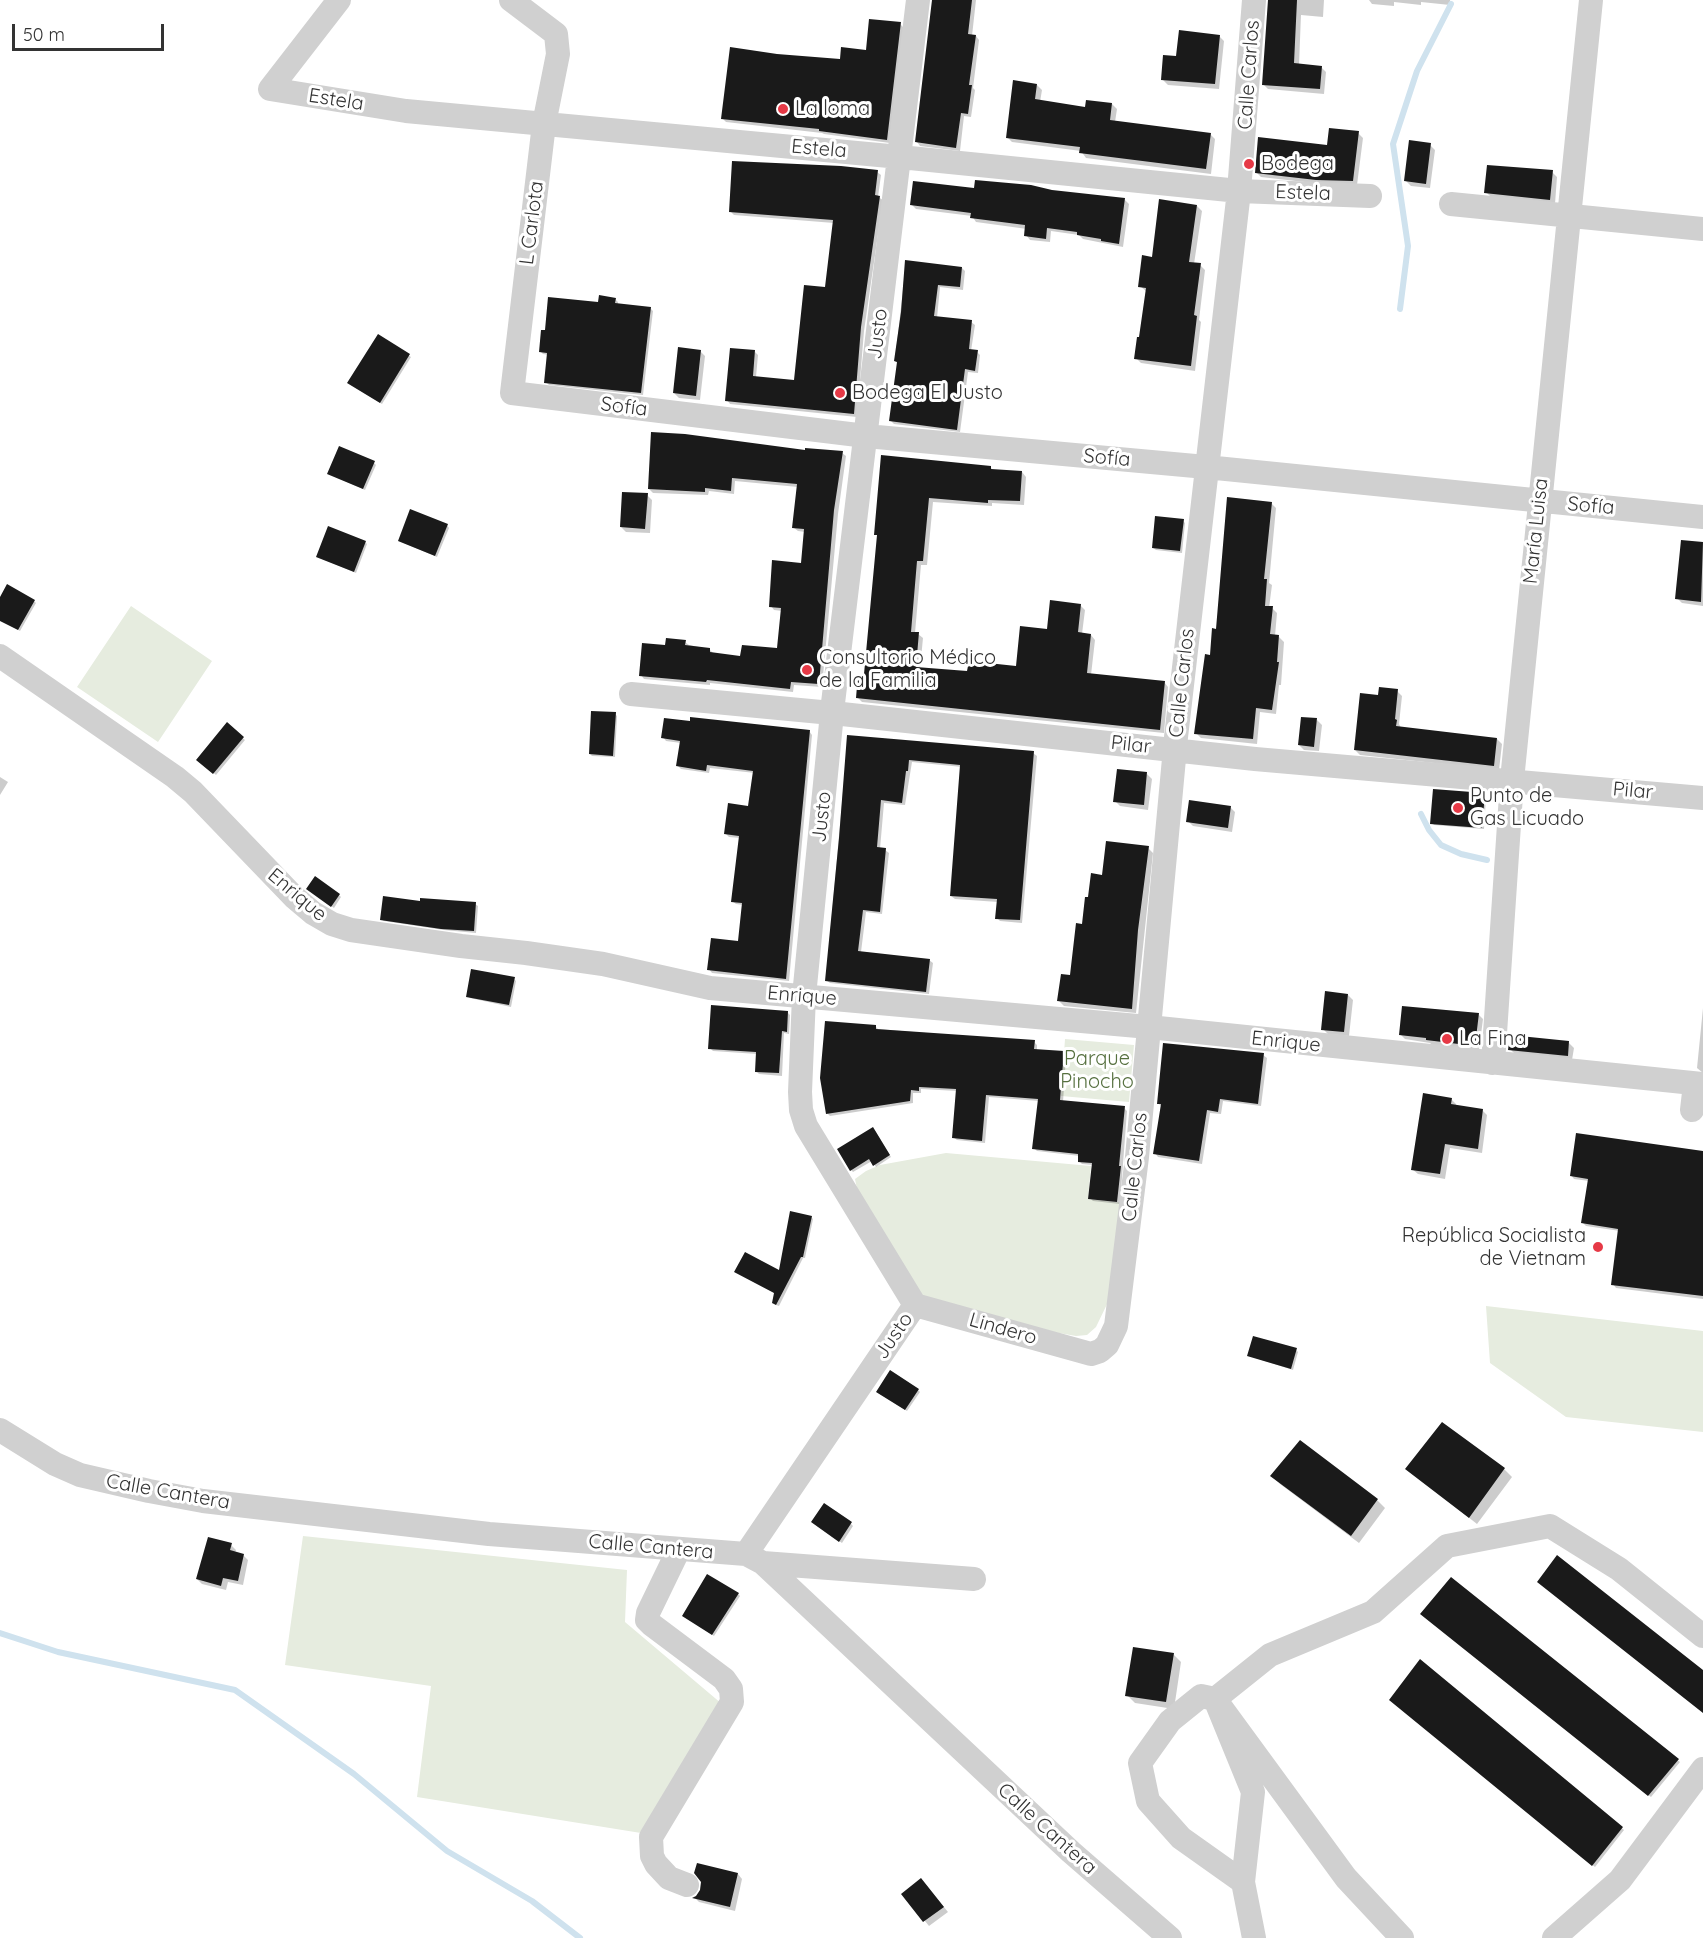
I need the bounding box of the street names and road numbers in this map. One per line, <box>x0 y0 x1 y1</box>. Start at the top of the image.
street label: Calle Carlos <box>1233 19 1265 131</box>
street label: Estela <box>307 84 365 116</box>
street label: Estela <box>790 135 848 163</box>
street label: L Carlota <box>515 180 549 266</box>
street label: Estela <box>1275 180 1331 206</box>
street label: Justo <box>863 307 893 361</box>
street label: Sofía <box>599 392 649 422</box>
street label: Sofía <box>1083 444 1131 472</box>
street label: María Luisa <box>1519 477 1553 585</box>
street label: Sofía <box>1567 492 1615 520</box>
street label: Calle Carlos <box>1164 627 1200 739</box>
street label: Pilar <box>1110 731 1152 759</box>
street label: Pilar <box>1612 777 1654 805</box>
street label: Justo <box>807 790 837 844</box>
street label: Enrique <box>263 863 331 927</box>
street label: Enrique <box>766 981 838 1011</box>
street label: Enrique <box>1250 1026 1322 1058</box>
street label: Calle Carlos <box>1117 1111 1153 1223</box>
street label: Justo <box>870 1308 918 1364</box>
street label: Lindero <box>966 1308 1040 1350</box>
street label: Calle Cantera <box>104 1469 232 1515</box>
street label: Calle Cantera <box>588 1530 714 1564</box>
street label: Calle Cantera <box>992 1778 1102 1880</box>

